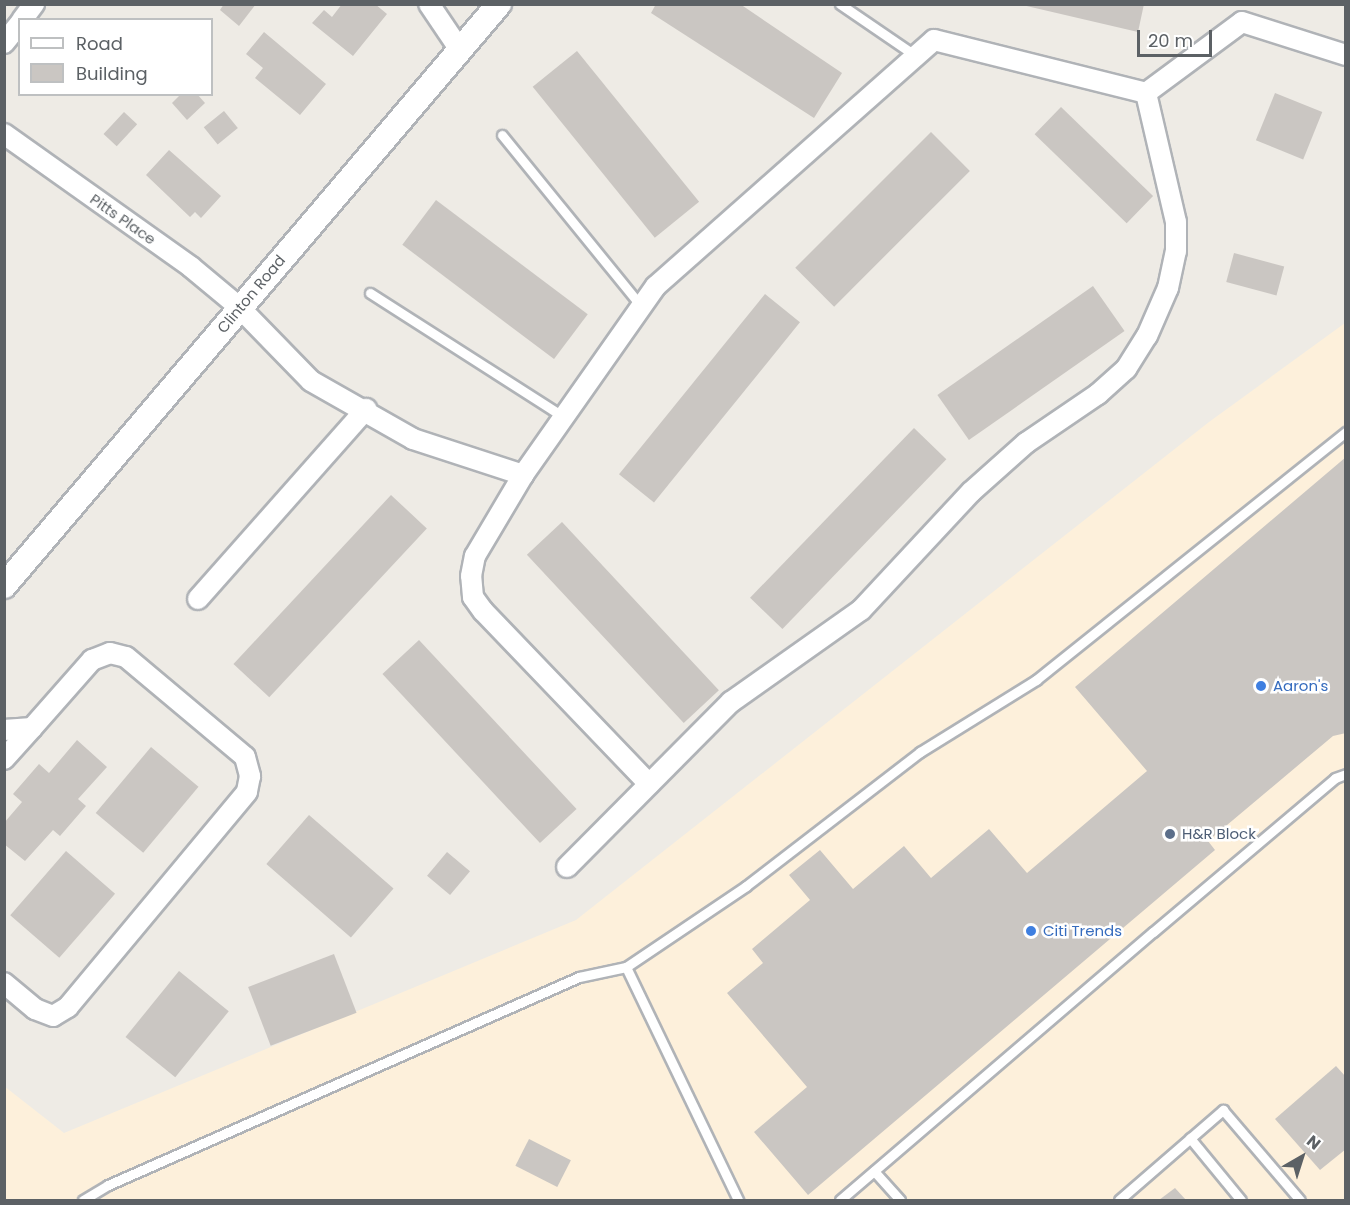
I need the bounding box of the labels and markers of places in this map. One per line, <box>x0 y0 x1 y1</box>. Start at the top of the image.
place label: Aaron's <box>1273 677 1328 695</box>
marker: Aaron's <box>1254 679 1268 693</box>
place label: H&R Block <box>1182 825 1256 843</box>
marker: H&R Block <box>1163 827 1177 841</box>
place label: Citi Trends <box>1043 922 1122 940</box>
marker: Citi Trends <box>1024 924 1038 938</box>

